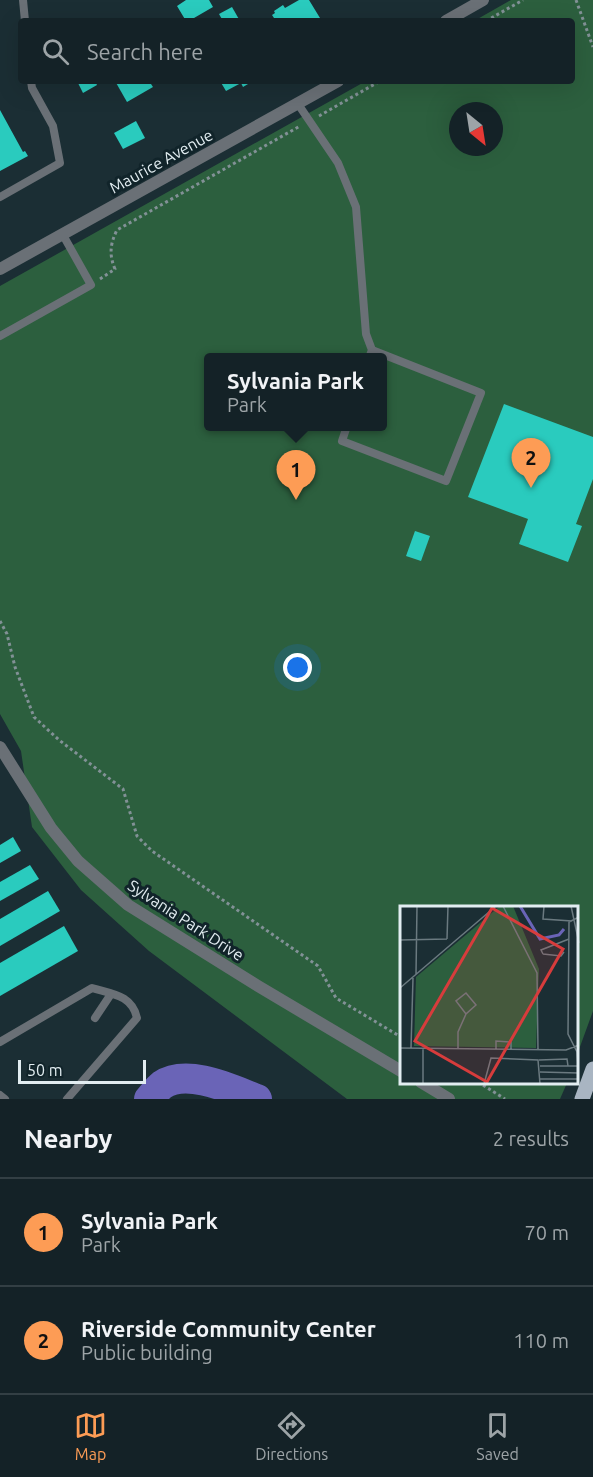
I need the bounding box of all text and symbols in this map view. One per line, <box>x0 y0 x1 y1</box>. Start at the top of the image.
search box <box>18 18 575 84</box>
icon: search <box>39 35 72 68</box>
text: Search here <box>87 39 203 64</box>
north arrow <box>449 102 503 156</box>
street label: Maurice Avenue <box>106 125 216 197</box>
popup <box>204 353 387 431</box>
text: Sylvania Park <box>227 368 364 393</box>
text: Park <box>227 393 267 416</box>
pin: 2 <box>512 438 550 488</box>
pin: 1 <box>276 450 316 500</box>
your location <box>283 653 312 682</box>
street label: Sylvania Park Drive <box>125 876 247 964</box>
inset map <box>400 906 578 1084</box>
scale bar <box>18 1057 146 1084</box>
text: 50 m <box>27 1061 63 1079</box>
text: Nearby <box>24 1124 112 1153</box>
text: 2 results <box>493 1127 569 1150</box>
text: Sylvania Park <box>81 1208 218 1233</box>
text: 1 <box>38 1221 49 1244</box>
text: 70 m <box>525 1221 569 1244</box>
text: Park <box>81 1233 121 1256</box>
text: Riverside Community Center <box>81 1316 376 1341</box>
text: 2 <box>38 1329 49 1352</box>
text: 110 m <box>513 1329 569 1352</box>
text: Public building <box>81 1341 213 1364</box>
tab: Map <box>74 1409 107 1463</box>
tab: Directions <box>255 1409 328 1463</box>
tab: Saved <box>476 1409 519 1463</box>

